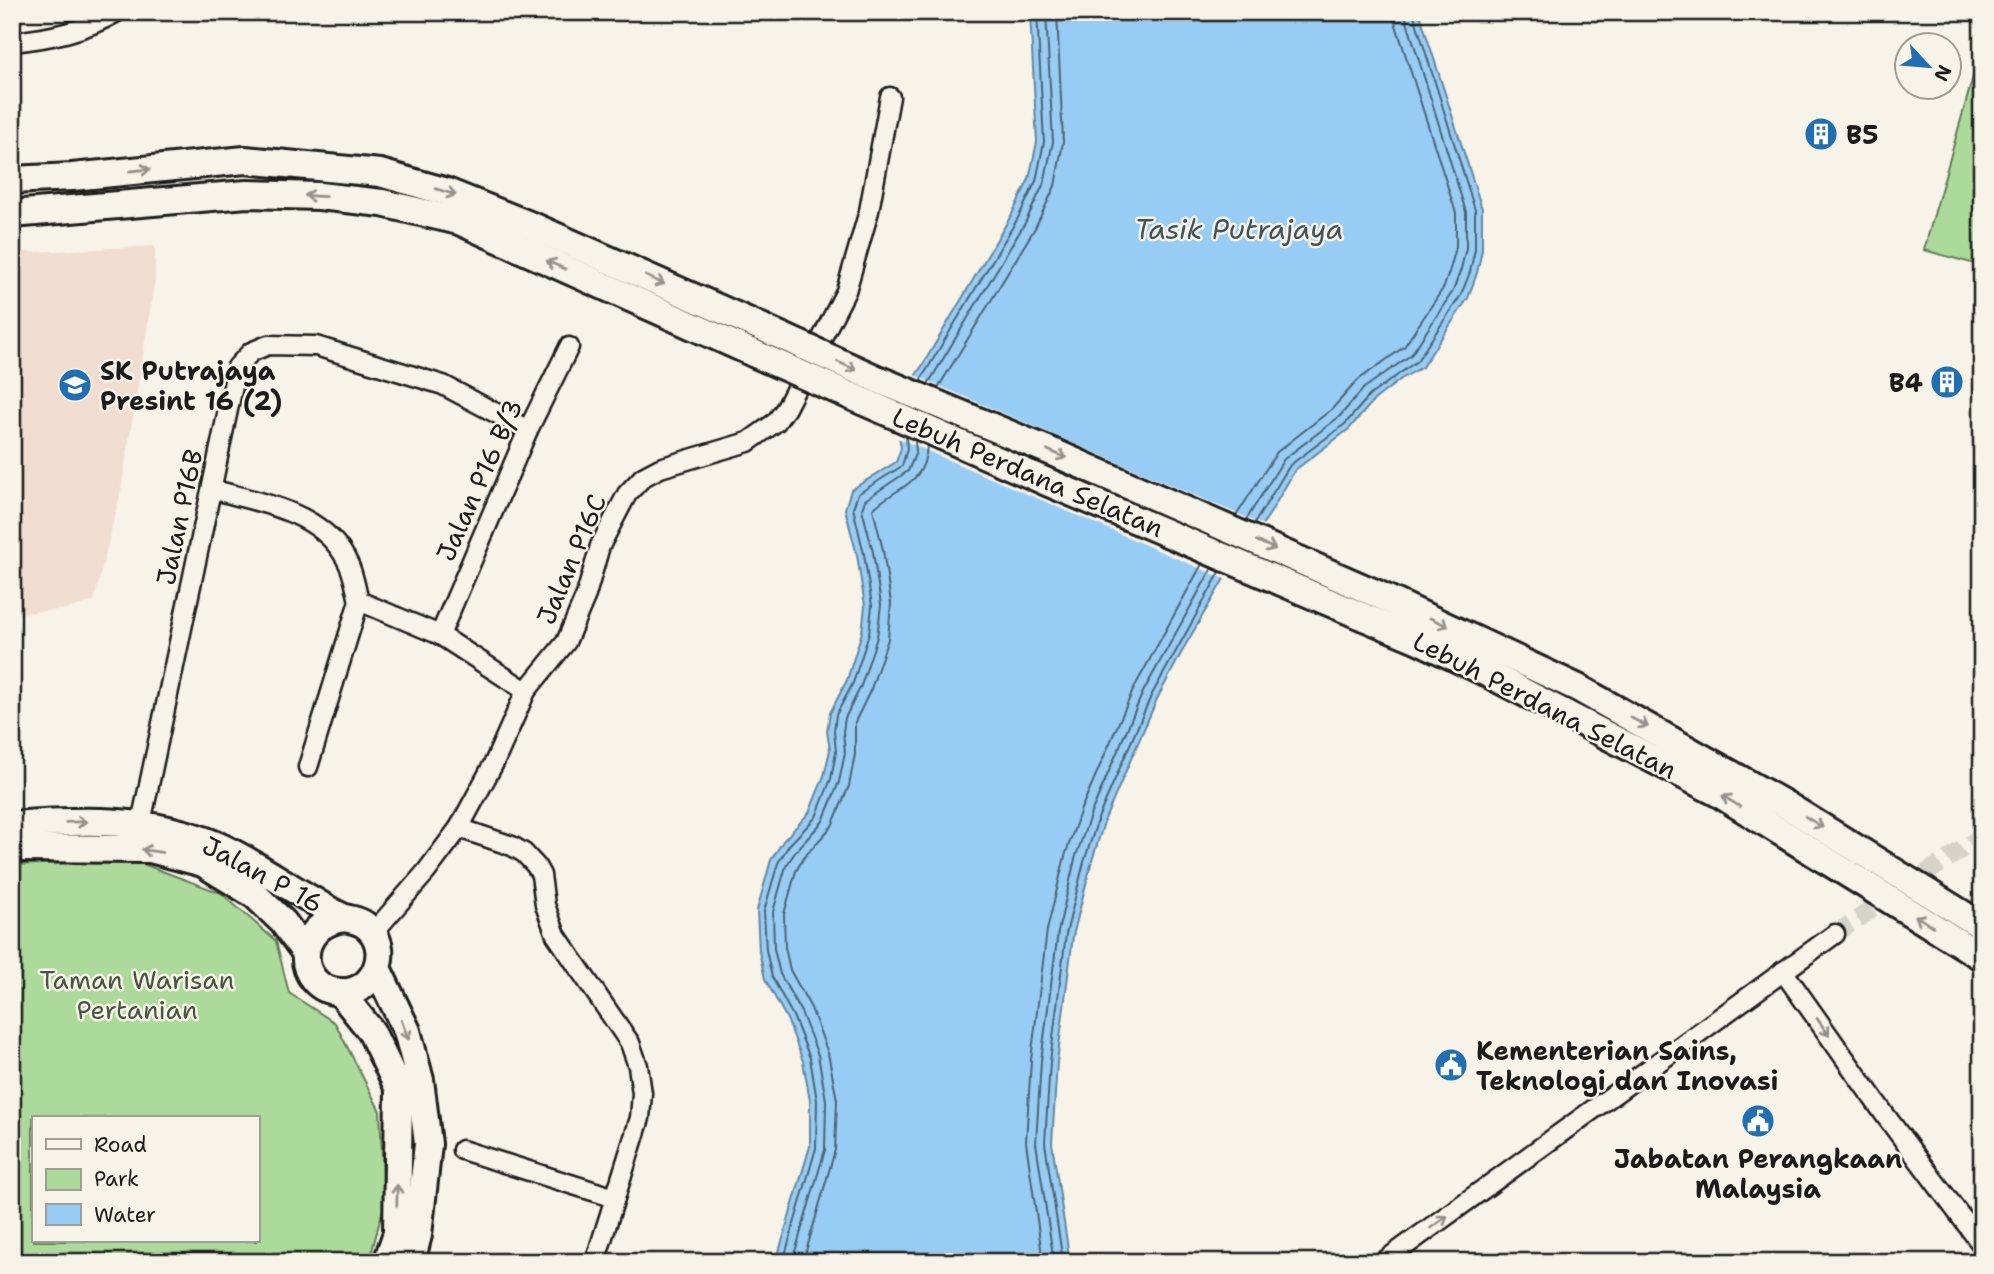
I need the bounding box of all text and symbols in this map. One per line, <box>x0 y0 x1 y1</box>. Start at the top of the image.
north arrow <box>1892 32 1962 102</box>
text: N <box>1928 61 1957 85</box>
building icon: B5 <box>1802 115 1840 153</box>
place label: B5 <box>1846 117 1878 152</box>
one-way arrow <box>128 163 151 176</box>
one-way arrow <box>434 187 456 199</box>
one-way arrow <box>304 189 326 202</box>
water label: Tasik Putrajaya <box>1135 210 1343 248</box>
one-way arrow <box>546 258 568 271</box>
one-way arrow <box>644 274 666 287</box>
place label: SK Putrajaya Presint 16 (2) <box>100 353 282 418</box>
one-way arrow <box>836 360 858 373</box>
building icon: B4 <box>1928 363 1966 401</box>
place label: B4 <box>1889 365 1923 400</box>
school or university icon: SK Putrajaya Presint 16 (2) <box>56 366 94 404</box>
street label: Jalan P16 B/3 <box>428 393 530 567</box>
street label: Lebuh Perdana Selatan <box>887 399 1169 545</box>
street label: Jalan P16B <box>148 446 210 588</box>
one-way arrow <box>1046 448 1067 461</box>
street label: Jalan P16C <box>528 488 614 630</box>
one-way arrow <box>1254 539 1276 552</box>
one-way arrow <box>1428 616 1450 629</box>
street label: Lebuh Perdana Selatan <box>1407 623 1683 787</box>
one-way arrow <box>1628 715 1648 729</box>
one-way arrow <box>1721 793 1741 807</box>
one-way arrow <box>65 815 88 828</box>
one-way arrow <box>1804 816 1824 830</box>
street label: Jalan P 16 <box>196 827 330 921</box>
one-way arrow <box>141 844 164 857</box>
one-way arrow <box>1914 914 1934 928</box>
park label: Taman Warisan Pertanian <box>40 962 234 1027</box>
one-way arrow <box>1815 1017 1830 1036</box>
one-way arrow <box>400 1019 413 1041</box>
place label: Kementerian Sains, Teknologi dan Inovasi <box>1476 1033 1779 1098</box>
public building icon: Kementerian Sains, Teknologi dan Inovasi <box>1432 1046 1470 1084</box>
public building icon: Jabatan Perangkaan Malaysia <box>1739 1102 1777 1140</box>
legend <box>32 1116 259 1242</box>
text: Road <box>94 1131 147 1159</box>
place label: Jabatan Perangkaan Malaysia <box>1614 1141 1902 1206</box>
text: Park <box>94 1165 139 1193</box>
one-way arrow <box>390 1184 404 1207</box>
text: Water <box>94 1201 156 1229</box>
one-way arrow <box>1429 1214 1448 1229</box>

